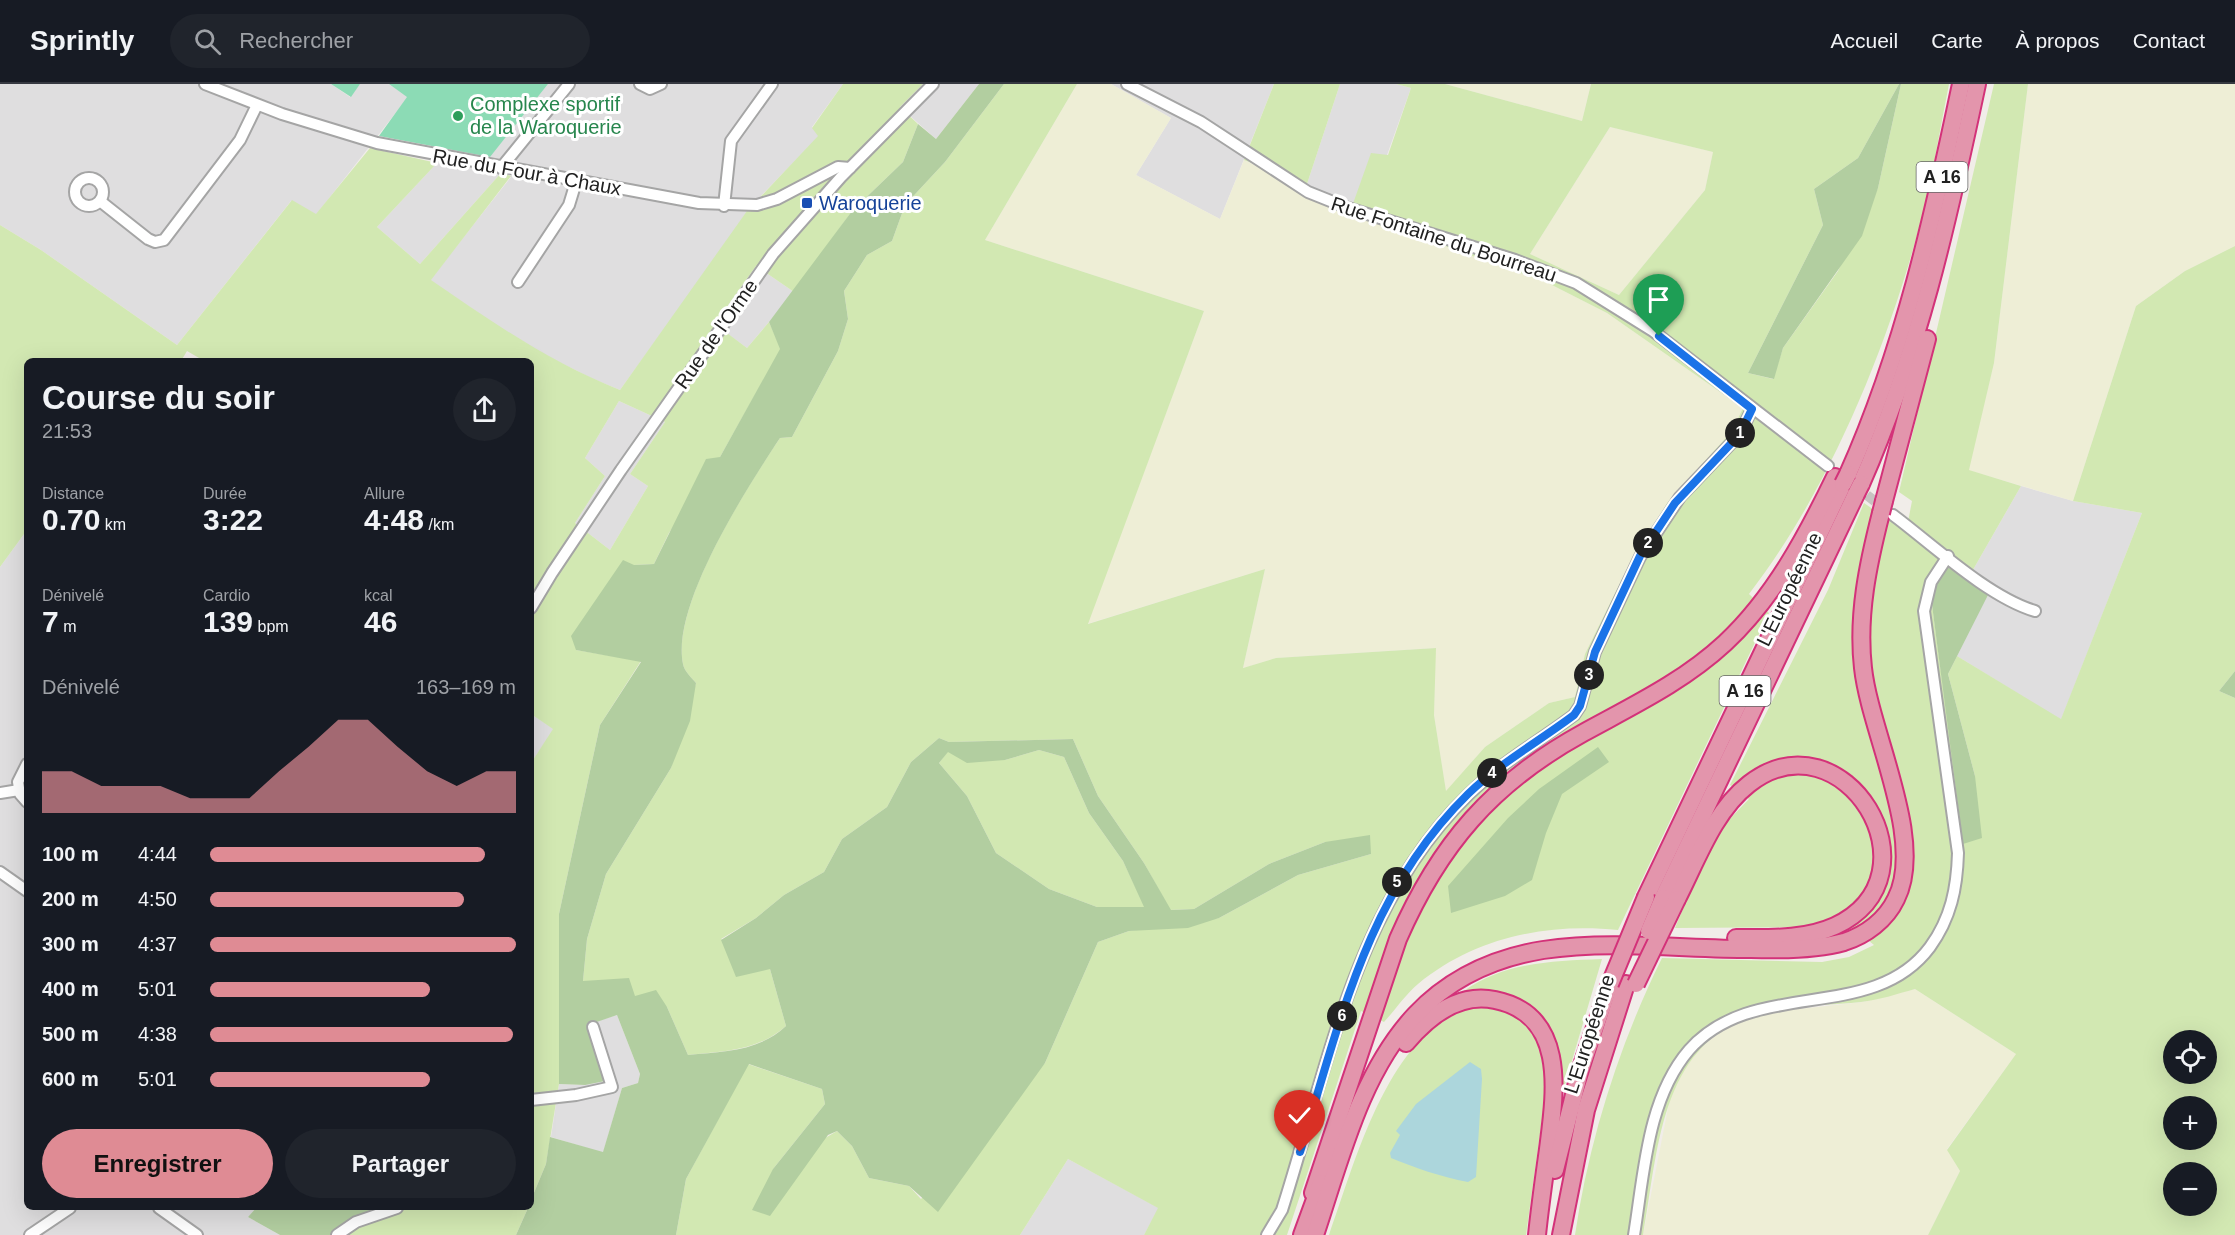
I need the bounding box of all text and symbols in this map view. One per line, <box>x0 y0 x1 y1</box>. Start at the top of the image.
search box <box>170 14 590 68</box>
text: Sprintly <box>30 25 134 56</box>
icon: search <box>191 25 224 58</box>
text: Rechercher <box>239 28 353 53</box>
text: Accueil <box>1831 29 1898 52</box>
text: Carte <box>1931 29 1983 52</box>
text: À propos <box>2016 29 2100 52</box>
text: Contact <box>2133 29 2205 52</box>
place label: Complexe sportif de la Waroquerie <box>470 93 622 138</box>
marker: Complexe sportif de la Waroquerie <box>451 109 465 123</box>
street label: Rue du Four à Chaux <box>431 145 623 199</box>
road number: A 16 <box>1916 162 1968 192</box>
place label: Waroquerie <box>819 192 922 214</box>
street label: Rue Fontaine du Bourreau <box>1329 192 1559 286</box>
marker: Waroquerie <box>800 196 814 210</box>
pin <box>1633 274 1684 336</box>
street label: Rue de l'Orme <box>670 275 762 393</box>
icon: arrive <box>1642 283 1675 316</box>
button: share <box>453 378 516 441</box>
text: Course du soir <box>42 379 275 416</box>
pin: 1 <box>1725 418 1755 448</box>
text: 21:53 <box>42 420 92 442</box>
text: 1 <box>1736 424 1744 441</box>
text: Distance <box>42 485 104 502</box>
text: Durée <box>203 485 247 502</box>
text: Allure <box>364 485 405 502</box>
text: 0.70 <box>42 503 100 536</box>
text: 3:22 <box>203 503 263 536</box>
text: 4:48 <box>364 503 424 536</box>
text: km <box>100 516 126 533</box>
text: /km <box>424 516 454 533</box>
pin: 2 <box>1633 528 1663 558</box>
street label: L'Européenne <box>1752 528 1826 650</box>
text: 2 <box>1644 534 1652 551</box>
text: Dénivelé <box>42 587 104 604</box>
text: Cardio <box>203 587 250 604</box>
text: kcal <box>364 587 392 604</box>
text: 7 <box>42 605 59 638</box>
text: 139 <box>203 605 253 638</box>
text: 46 <box>364 605 397 638</box>
text: m <box>59 618 76 635</box>
text: bpm <box>253 618 289 635</box>
pin: 3 <box>1574 660 1604 690</box>
text: 3 <box>1585 666 1593 683</box>
text: Dénivelé <box>42 676 120 698</box>
text: 163–169 m <box>416 676 516 698</box>
road number: A 16 <box>1720 676 1770 706</box>
pin: 4 <box>1477 758 1507 788</box>
text: 4 <box>1488 764 1496 781</box>
text: 100 m <box>42 843 99 865</box>
text: 4:44 <box>138 843 177 865</box>
pin: 5 <box>1382 867 1412 897</box>
text: 5 <box>1393 873 1401 890</box>
text: 200 m <box>42 888 99 910</box>
text: 4:50 <box>138 888 177 910</box>
text: 300 m <box>42 933 99 955</box>
text: 4:37 <box>138 933 177 955</box>
street label: L'Européenne <box>1559 972 1619 1096</box>
text: 400 m <box>42 978 99 1000</box>
text: 5:01 <box>138 978 177 1000</box>
pin: 6 <box>1327 1001 1357 1031</box>
text: 6 <box>1338 1007 1346 1024</box>
text: 500 m <box>42 1023 99 1045</box>
text: 4:38 <box>138 1023 177 1045</box>
map controls <box>2163 1030 2217 1216</box>
button: locate <box>2163 1030 2217 1084</box>
text: 600 m <box>42 1068 99 1090</box>
text: 5:01 <box>138 1068 177 1090</box>
pin <box>1274 1090 1325 1152</box>
button: + <box>2163 1096 2217 1150</box>
icon: check <box>1283 1099 1316 1132</box>
button: Enregistrer <box>42 1129 273 1198</box>
button: Partager <box>285 1129 516 1198</box>
button: − <box>2163 1162 2217 1216</box>

